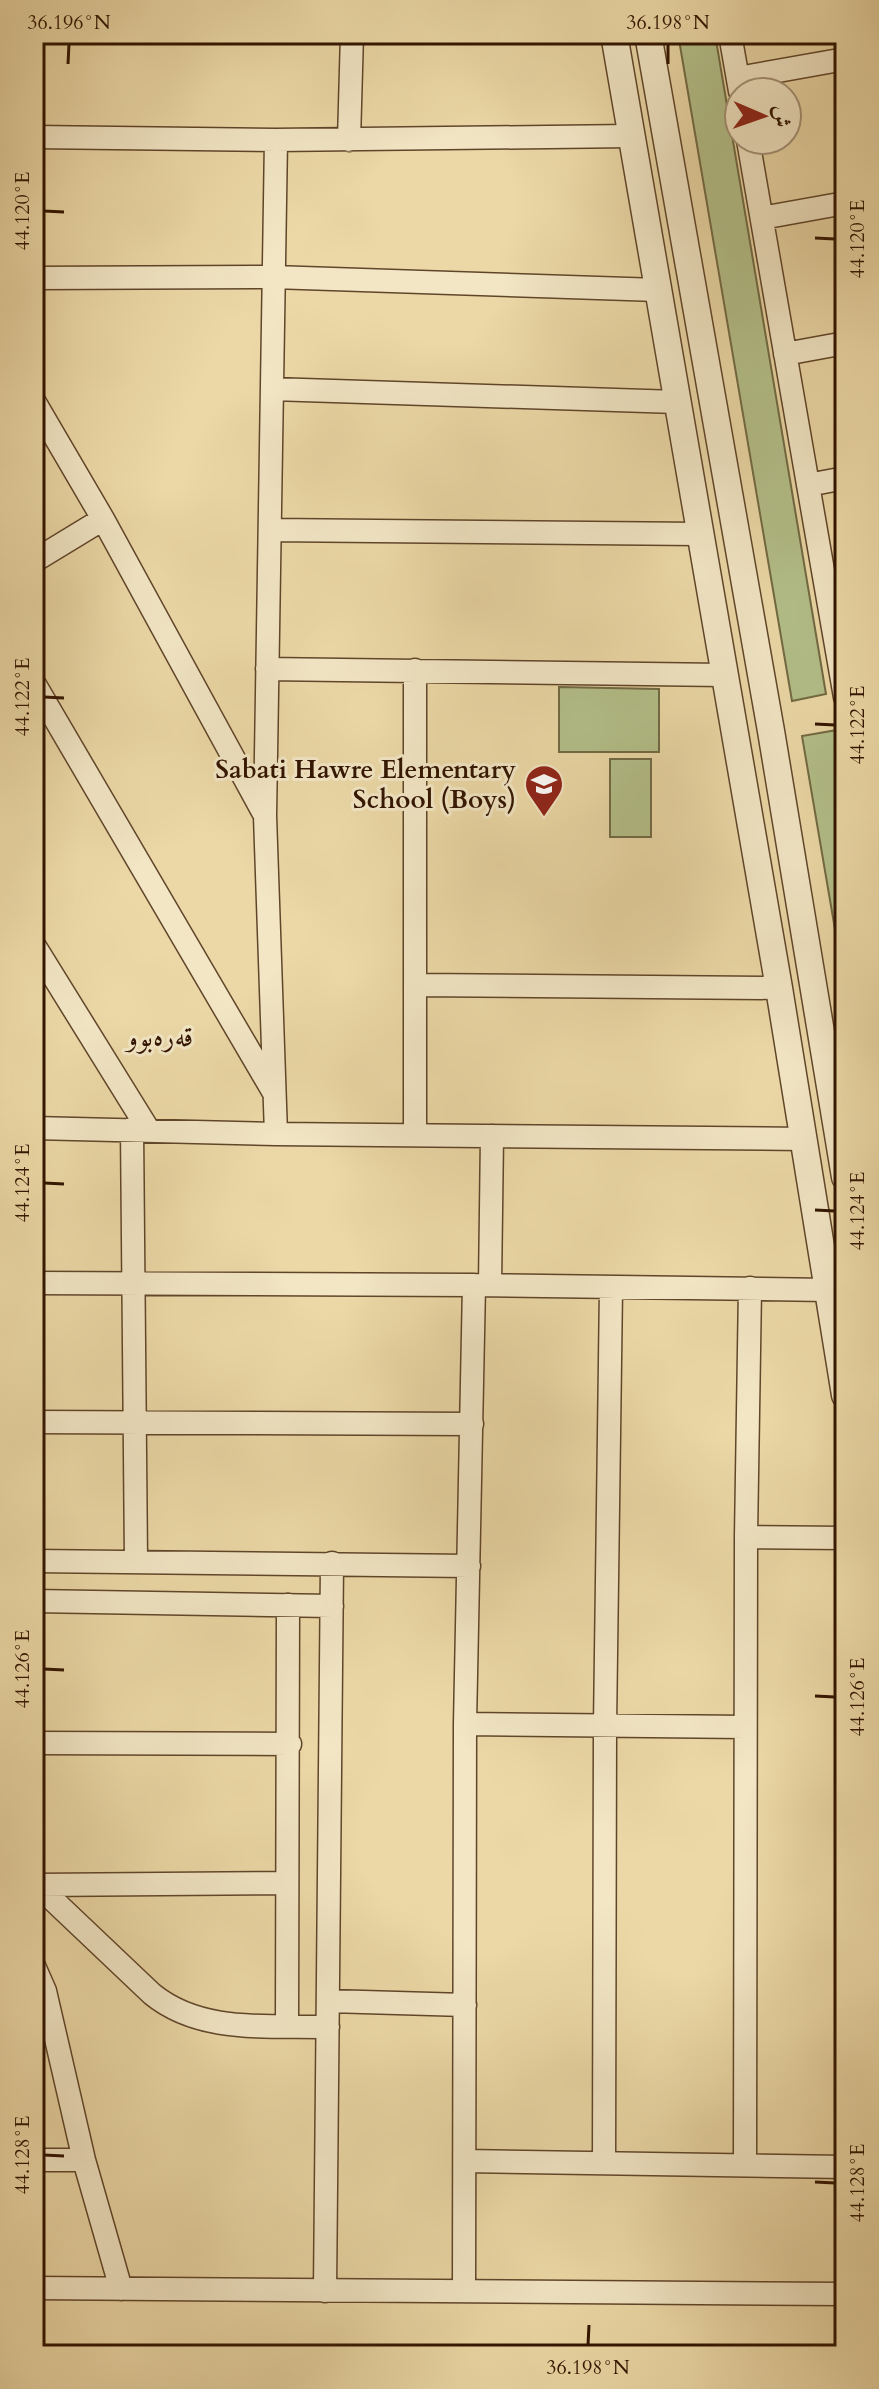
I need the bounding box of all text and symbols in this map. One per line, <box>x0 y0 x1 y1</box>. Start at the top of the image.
text: 36.196°N <box>27 9 111 36</box>
text: 36.198°N <box>626 9 710 36</box>
north arrow <box>723 76 803 156</box>
text: ش <box>767 105 797 128</box>
text: 44.120°E <box>9 172 36 250</box>
text: 44.120°E <box>844 200 871 278</box>
text: 44.122°E <box>9 658 36 736</box>
text: 44.122°E <box>844 686 871 764</box>
place label: Sabati Hawre Elementary School (Boys) <box>215 752 516 817</box>
school or university icon: Sabati Hawre Elementary School (Boys) <box>523 763 565 818</box>
district label: قەرەبوو <box>124 1018 193 1056</box>
text: 44.124°E <box>9 1144 36 1222</box>
text: 44.124°E <box>844 1172 871 1250</box>
text: 44.126°E <box>9 1630 36 1708</box>
text: 44.126°E <box>844 1658 871 1736</box>
text: 44.128°E <box>9 2116 36 2194</box>
text: 44.128°E <box>844 2144 871 2222</box>
text: 36.198°N <box>546 2354 630 2381</box>

